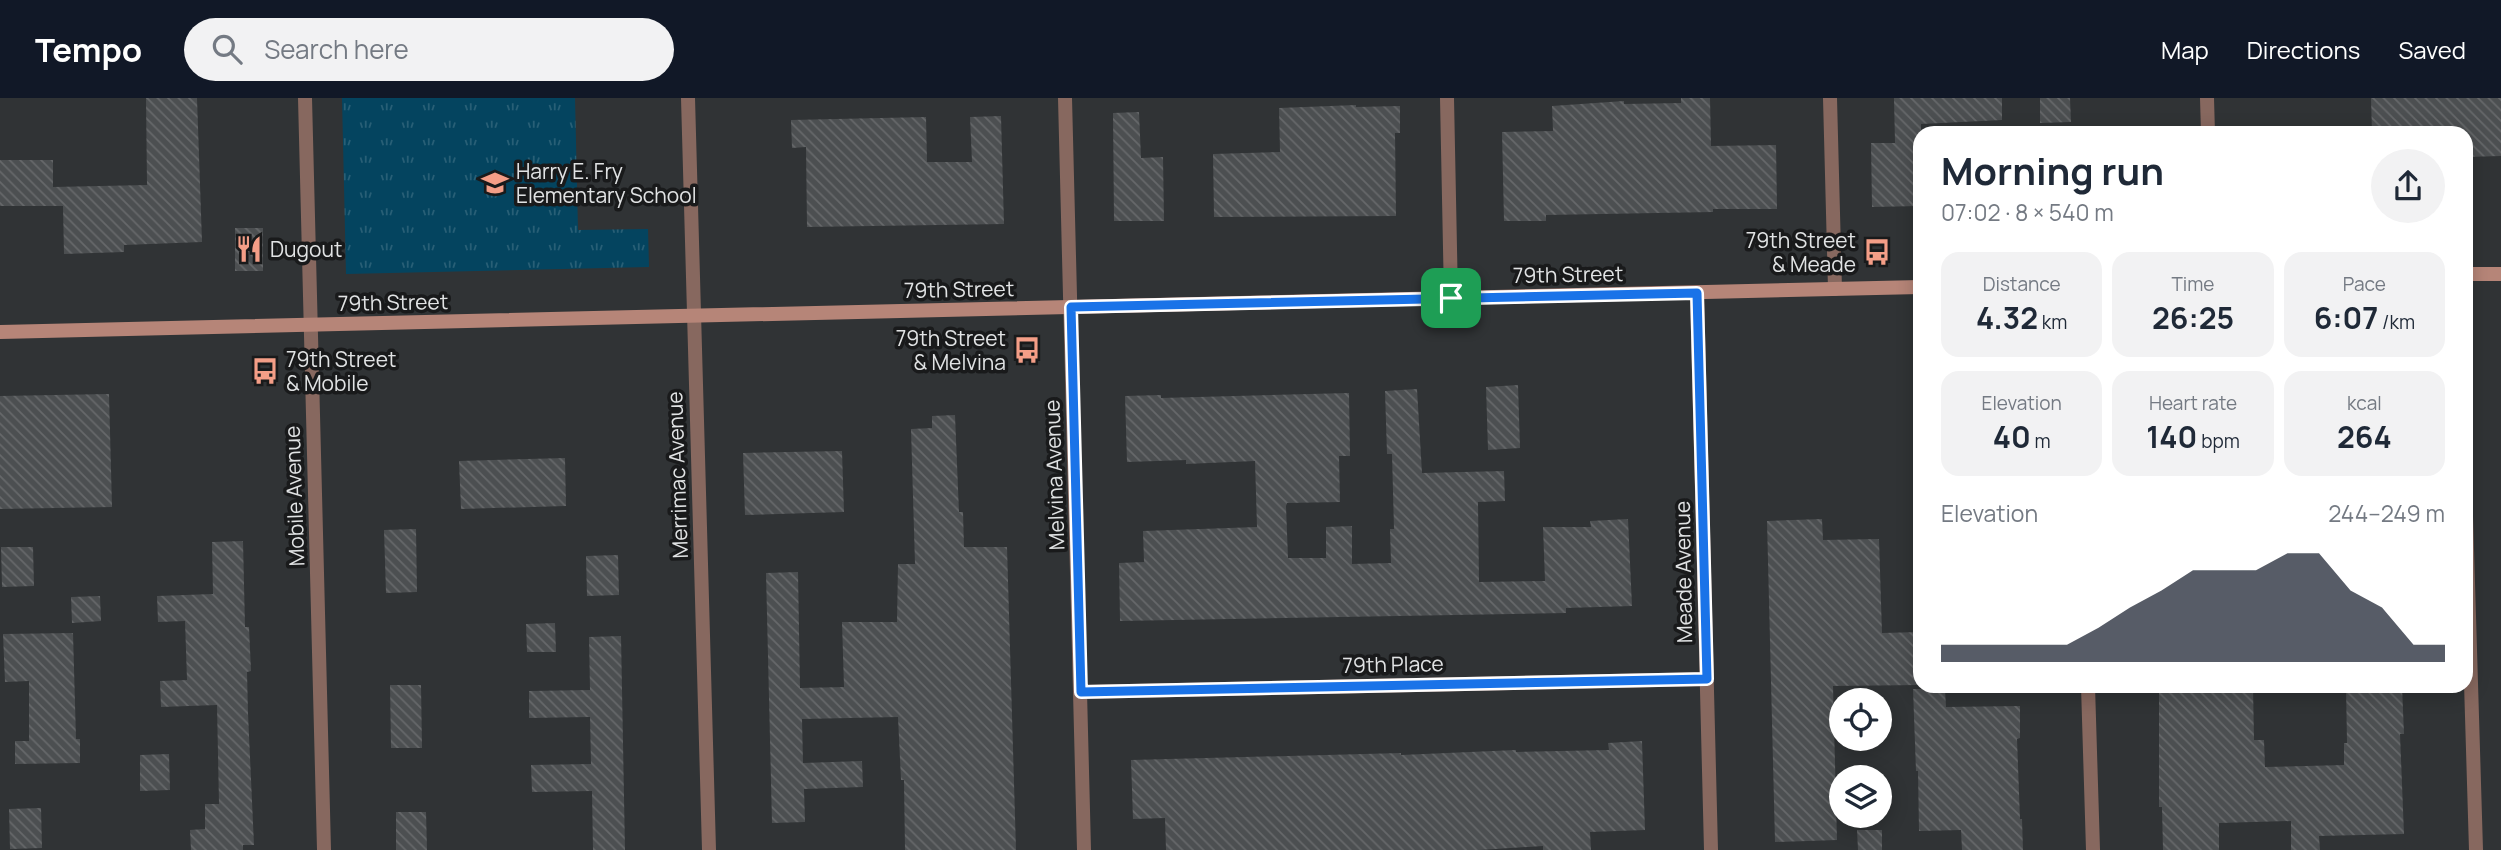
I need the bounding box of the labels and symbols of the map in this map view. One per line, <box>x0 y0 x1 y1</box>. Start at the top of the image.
place label: Harry E. Fry Elementary School <box>516 157 697 209</box>
school or university icon: Harry E. Fry Elementary School <box>480 168 510 198</box>
place label: 79th Street & Meade <box>1746 226 1856 278</box>
restaurant icon: Dugout <box>234 234 264 264</box>
place label: Dugout <box>270 235 342 263</box>
bus stop icon: 79th Street & Meade <box>1862 237 1892 267</box>
street label: 79th Street <box>1513 259 1623 289</box>
pin <box>1421 268 1481 328</box>
street label: 79th Street <box>904 274 1014 304</box>
street label: 79th Street <box>338 287 448 317</box>
place label: 79th Street & Melvina <box>896 324 1006 376</box>
bus stop icon: 79th Street & Melvina <box>1012 335 1042 365</box>
place label: 79th Street & Mobile <box>286 345 396 397</box>
bus stop icon: 79th Street & Mobile <box>250 356 280 386</box>
street label: Merrimac Avenue <box>660 391 694 559</box>
street label: Melvina Avenue <box>1037 399 1071 551</box>
street label: Mobile Avenue <box>278 425 310 567</box>
street label: Meade Avenue <box>1668 501 1698 643</box>
street label: 79th Place <box>1342 649 1444 679</box>

